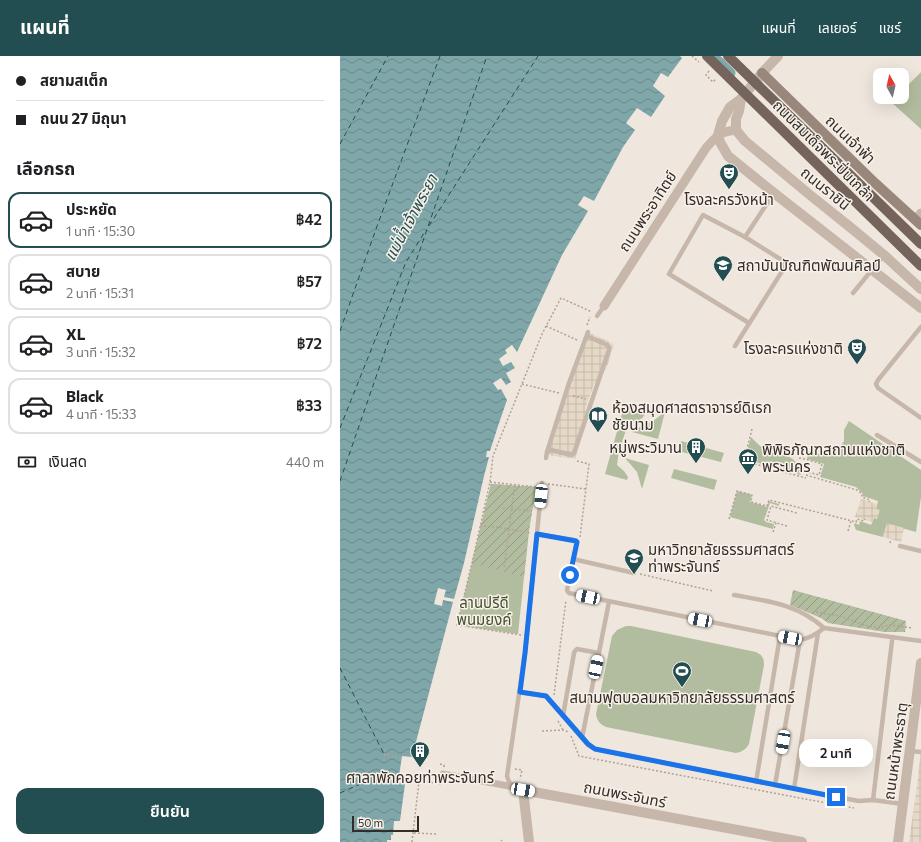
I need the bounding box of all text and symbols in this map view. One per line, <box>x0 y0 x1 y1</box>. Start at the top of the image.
text: แผนที่ <box>20 15 70 38</box>
text: แผนที่ <box>762 19 796 36</box>
text: เลเยอร์ <box>818 19 857 36</box>
text: แชร์ <box>879 19 901 36</box>
north arrow <box>873 68 909 104</box>
map controls <box>873 68 909 104</box>
text: สยามสเต็ก <box>40 71 108 89</box>
street label: ถนนสมเด็จพระปิ่นเกล้า <box>770 96 878 204</box>
text: ถนน 27 มิถุนา <box>40 109 126 127</box>
street label: ถนนเจ้าฟ้า <box>823 111 879 167</box>
text: เลือกรถ <box>16 157 75 179</box>
theatre icon: โรงละครวังหน้า <box>718 162 740 190</box>
street label: ถนนราชินี <box>798 163 854 213</box>
street label: ถนนพระอาทิตย์ <box>614 167 680 255</box>
water label: แม่น้ำเจ้าพระยา <box>378 169 441 263</box>
place label: โรงละครวังหน้า <box>684 190 774 208</box>
text: ประหยัด <box>66 200 117 218</box>
icon: car <box>18 202 54 238</box>
text: ฿42 <box>296 210 322 228</box>
text: 1 นาที · 15:30 <box>66 223 135 239</box>
school or university icon: สถาบันบัณฑิตพัฒนศิลป์ <box>712 254 734 282</box>
place label: สถาบันบัณฑิตพัฒนศิลป์ <box>737 256 881 274</box>
text: สบาย <box>66 262 100 280</box>
icon: car <box>18 264 54 300</box>
text: ฿57 <box>296 272 322 290</box>
text: 2 นาที · 15:31 <box>66 285 134 301</box>
text: XL <box>66 325 85 343</box>
icon: car <box>18 326 54 362</box>
text: ฿72 <box>297 334 322 352</box>
theatre icon: โรงละครแห่งชาติ <box>846 337 868 365</box>
place label: โรงละครแห่งชาติ <box>744 339 843 357</box>
text: 3 นาที · 15:32 <box>66 344 136 360</box>
text: Black <box>66 387 104 405</box>
icon: car <box>18 388 54 424</box>
text: ฿33 <box>296 396 322 414</box>
place label: ห้องสมุดศาสตราจารย์ดิเรก ชัยนาม <box>612 398 772 433</box>
library icon: ห้องสมุดศาสตราจารย์ดิเรก ชัยนาม <box>587 405 609 433</box>
text: 4 นาที · 15:33 <box>66 406 136 422</box>
building icon: หมู่พระวิมาน <box>685 436 707 464</box>
place label: หมู่พระวิมาน <box>609 438 682 457</box>
place label: พิพิธภัณฑสถานแห่งชาติ พระนคร <box>762 440 905 475</box>
museum icon: พิพิธภัณฑสถานแห่งชาติ พระนคร <box>737 447 759 475</box>
icon: cash <box>16 451 38 473</box>
text: เงินสด <box>48 452 87 470</box>
text: 440 m <box>286 454 324 470</box>
car <box>534 483 548 509</box>
place label: มหาวิทยาลัยธรรมศาสตร์ ท่าพระจันทร์ <box>648 540 795 575</box>
school or university icon: มหาวิทยาลัยธรรมศาสตร์ ท่าพระจันทร์ <box>623 547 645 575</box>
route start <box>561 566 579 584</box>
car <box>575 589 601 605</box>
park label: ลานปรีดี พนมยงค์ <box>456 593 512 628</box>
car <box>687 612 713 628</box>
car <box>777 630 803 646</box>
car <box>588 654 604 680</box>
sports icon: สนามฟุตบอลมหาวิทยาลัยธรรมศาสตร์ <box>671 660 693 688</box>
place label: สนามฟุตบอลมหาวิทยาลัยธรรมศาสตร์ <box>569 688 795 707</box>
street label: ถนนหน้าพระธาตุ <box>879 701 912 801</box>
car <box>775 729 791 755</box>
callout: 2 นาที <box>799 739 873 767</box>
building icon: ศาลาพักคอยท่าพระจันทร์ <box>409 740 431 768</box>
text: 2 นาที <box>820 745 852 761</box>
place label: ศาลาพักคอยท่าพระจันทร์ <box>346 768 495 786</box>
street label: ถนนพระจันทร์ <box>582 777 669 811</box>
car <box>510 782 536 798</box>
button: ยืนยัน <box>16 788 324 834</box>
route end <box>827 788 845 806</box>
scale bar <box>352 814 419 833</box>
text: 50 m <box>358 816 383 829</box>

